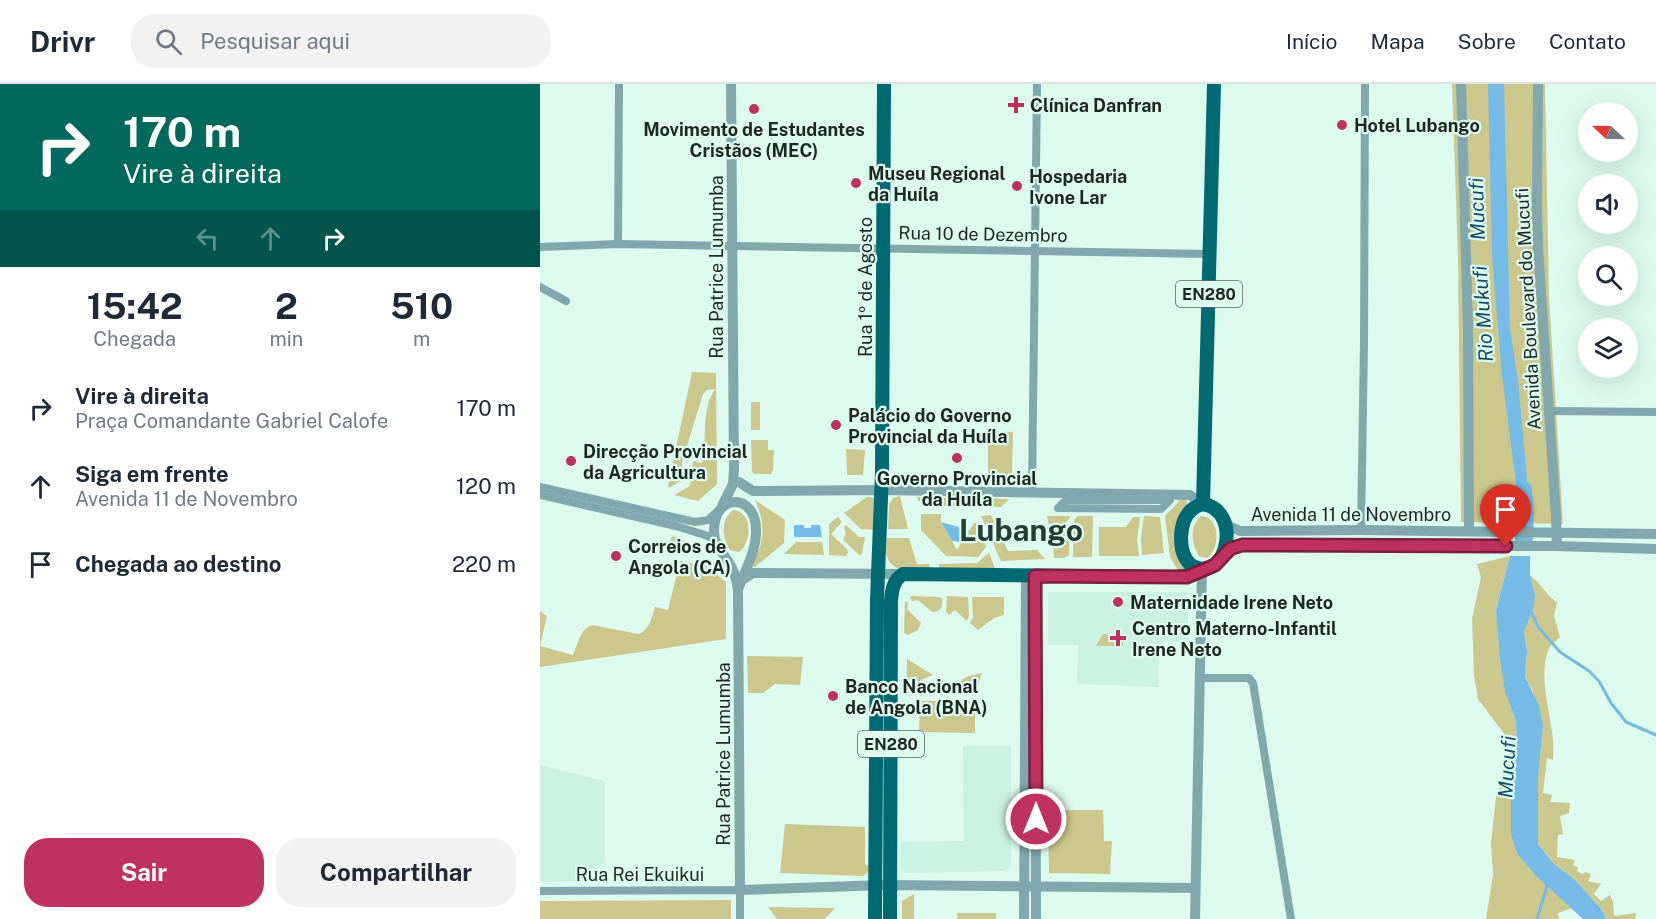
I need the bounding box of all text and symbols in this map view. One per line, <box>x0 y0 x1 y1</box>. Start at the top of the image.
search box <box>131 14 551 68</box>
text: Drivr <box>30 25 95 58</box>
icon: search <box>152 25 185 58</box>
text: Pesquisar aqui <box>200 28 350 54</box>
text: Início <box>1286 29 1337 54</box>
text: Mapa <box>1370 29 1425 54</box>
text: Sobre <box>1458 29 1516 54</box>
text: Contato <box>1549 29 1626 54</box>
place label: Clínica Danfran <box>1030 95 1162 116</box>
marker: Clínica Danfran <box>1007 96 1025 114</box>
marker: Movimento de Estudantes Cristãos (MEC) <box>747 102 761 116</box>
north arrow <box>1578 102 1638 162</box>
map controls <box>1578 102 1638 378</box>
text: 170 m <box>123 107 241 156</box>
icon: right <box>24 108 102 186</box>
place label: Hotel Lubango <box>1354 115 1480 136</box>
marker: Hotel Lubango <box>1335 118 1349 132</box>
place label: Movimento de Estudantes Cristãos (MEC) <box>643 119 865 161</box>
text: Vire à direita <box>123 157 282 189</box>
place label: Museu Regional da Huíla <box>868 163 1006 205</box>
place label: Hospedaria Ivone Lar <box>1029 166 1127 208</box>
button: sound <box>1578 174 1638 234</box>
street label: Rua Patrice Lumumba <box>706 175 727 359</box>
marker: Museu Regional da Huíla <box>849 176 863 190</box>
water label: Mucufi <box>1464 177 1490 241</box>
marker: Hospedaria Ivone Lar <box>1010 179 1024 193</box>
street label: Avenida Boulevard do Mucufi <box>1511 187 1545 431</box>
street label: Rua 1º de Agosto <box>855 217 876 357</box>
icon: left <box>191 222 224 255</box>
icon: ahead <box>254 222 287 255</box>
icon: right <box>317 222 350 255</box>
street label: Rua 10 de Dezembro <box>898 222 1068 246</box>
button: search <box>1578 246 1638 306</box>
water label: Rio Mukufi <box>1468 265 1498 363</box>
road number: EN280 <box>1176 281 1242 307</box>
text: 15:42 <box>87 285 183 327</box>
text: 2 <box>275 285 298 327</box>
text: 510 <box>390 285 453 327</box>
button: layers <box>1578 318 1638 378</box>
text: Chegada <box>93 327 176 351</box>
text: min <box>269 327 303 351</box>
text: m <box>413 327 430 351</box>
text: Vire à direita <box>75 383 209 409</box>
icon: right <box>24 392 57 425</box>
text: 170 m <box>456 395 516 421</box>
place label: Palácio do Governo Provincial da Huíla <box>848 405 1012 447</box>
text: Praça Comandante Gabriel Calofe <box>75 409 388 433</box>
marker: Palácio do Governo Provincial da Huíla <box>829 418 843 432</box>
place label: Direcção Provincial da Agricultura <box>583 441 748 483</box>
marker: Governo Provincial da Huíla <box>950 451 964 465</box>
marker: Direcção Provincial da Agricultura <box>564 454 578 468</box>
text: Siga em frente <box>75 461 229 487</box>
place label: Governo Provincial da Huíla <box>877 468 1037 510</box>
icon: ahead <box>24 470 57 503</box>
text: 120 m <box>456 473 516 499</box>
pin <box>1480 484 1531 546</box>
text: Avenida 11 de Novembro <box>75 487 298 511</box>
icon: arrive <box>1489 493 1522 526</box>
street label: Avenida 11 de Novembro <box>1251 504 1451 525</box>
district label: Lubango <box>959 512 1083 548</box>
place label: Correios de Angola (CA) <box>628 536 731 578</box>
icon: arrive <box>24 548 57 581</box>
marker: Correios de Angola (CA) <box>609 549 623 563</box>
text: Chegada ao destino <box>75 551 281 577</box>
text: 220 m <box>452 551 516 577</box>
place label: Maternidade Irene Neto <box>1130 592 1333 613</box>
marker: Maternidade Irene Neto <box>1111 595 1125 609</box>
place label: Centro Materno-Infantil Irene Neto <box>1132 618 1337 660</box>
marker: Centro Materno-Infantil Irene Neto <box>1109 629 1127 647</box>
street label: Rua Patrice Lumumba <box>713 662 734 846</box>
place label: Banco Nacional de Angola (BNA) <box>845 676 988 718</box>
marker: Banco Nacional de Angola (BNA) <box>826 689 840 703</box>
road number: EN280 <box>858 731 924 757</box>
water label: Mucufi <box>1493 735 1521 799</box>
position arrow <box>1004 787 1068 851</box>
button: Sair <box>24 838 264 907</box>
button: Compartilhar <box>276 838 516 907</box>
street label: Rua Rei Ekuikui <box>576 864 704 885</box>

